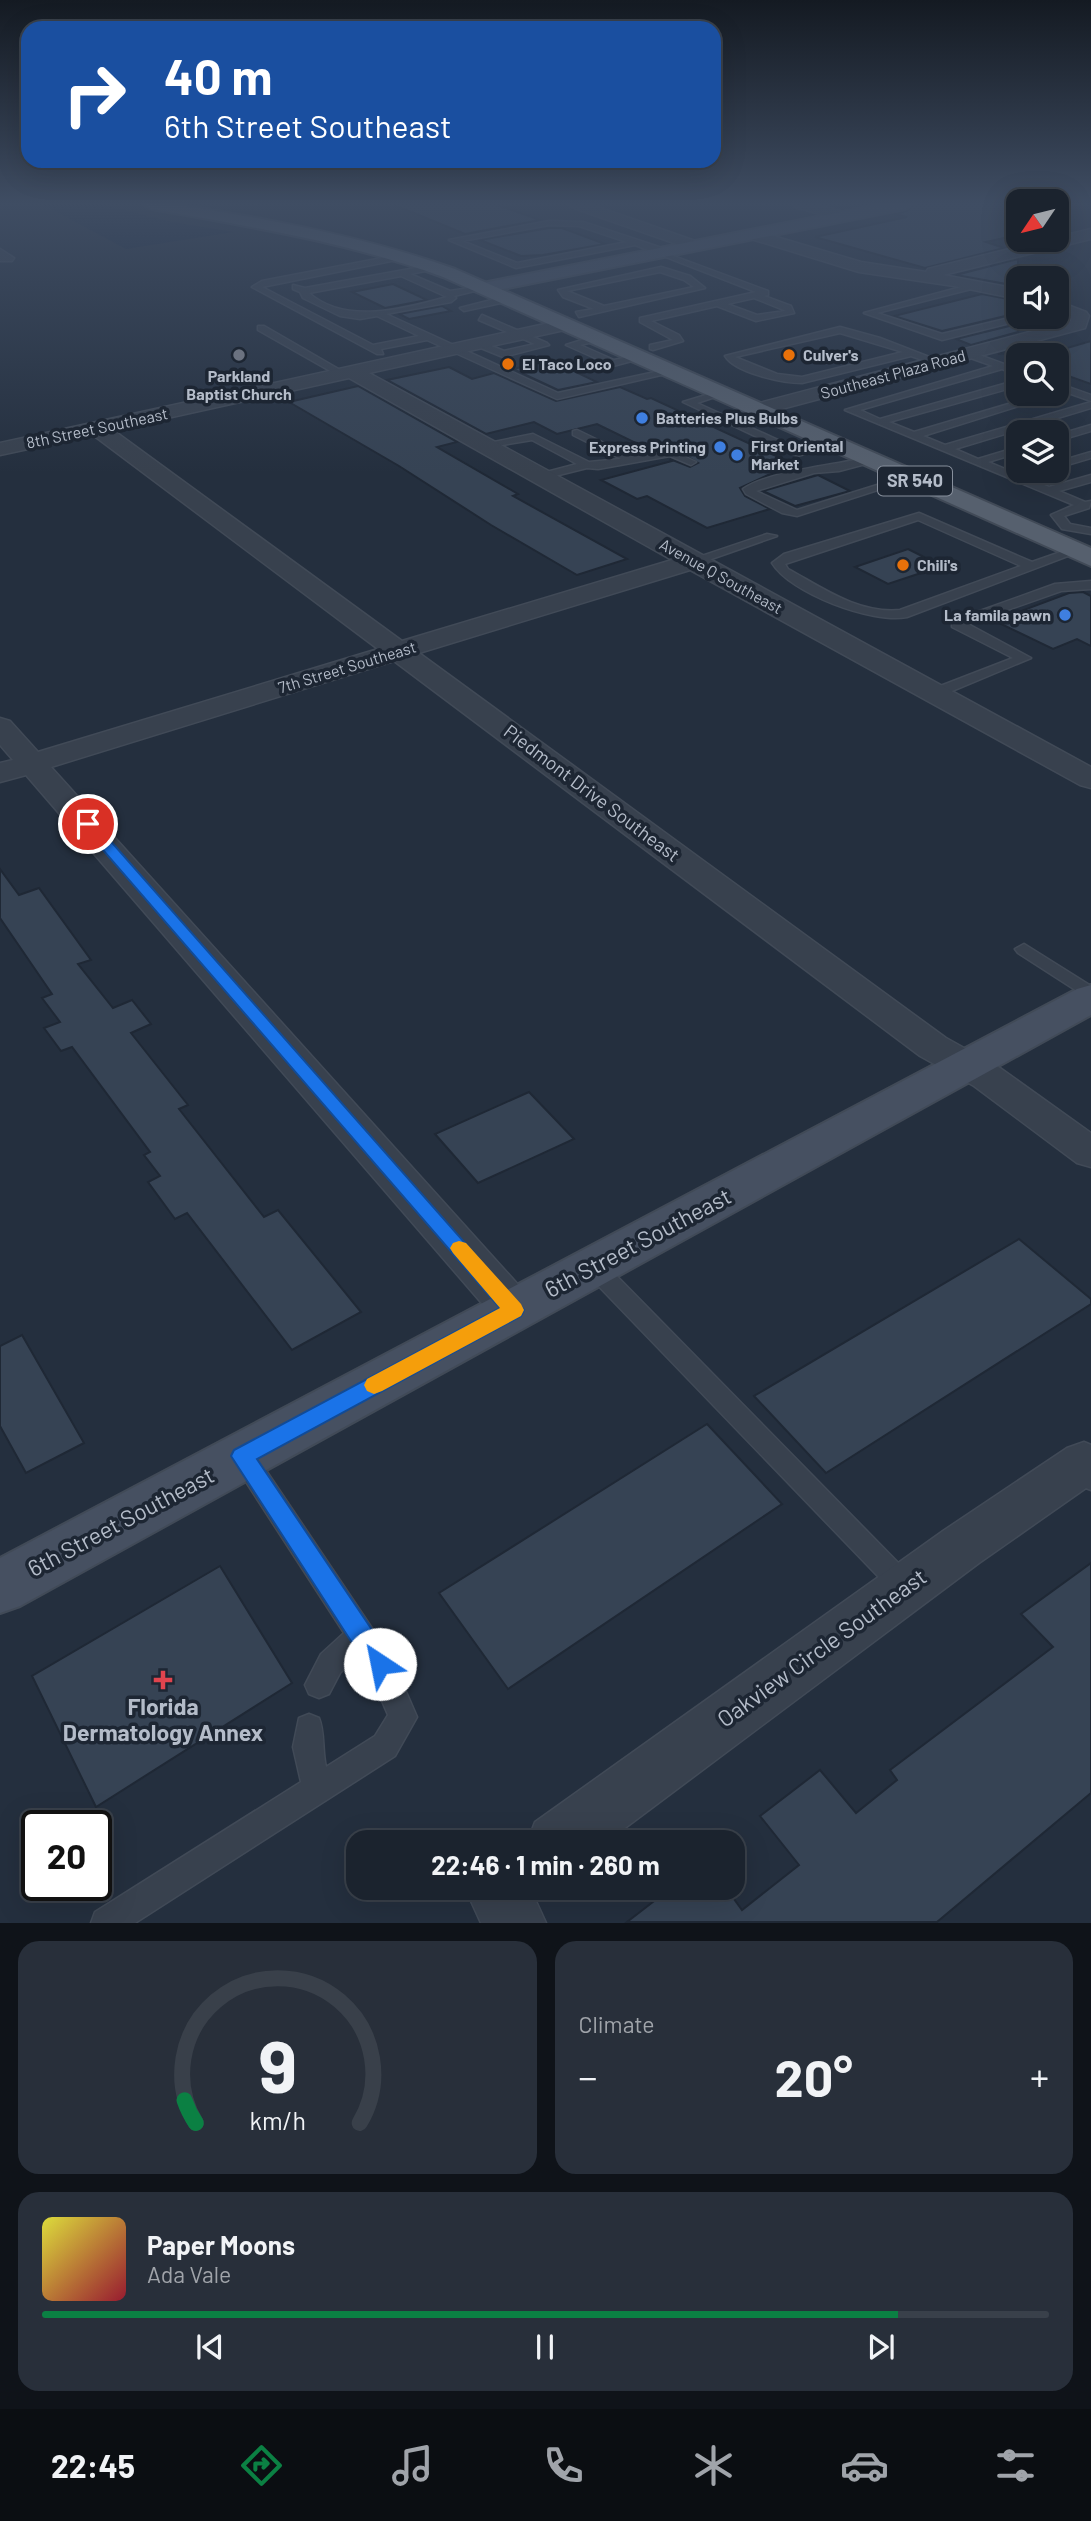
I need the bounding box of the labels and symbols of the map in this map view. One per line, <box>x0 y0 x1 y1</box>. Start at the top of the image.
north arrow <box>1006 189 1069 252</box>
place label: Culver's <box>803 345 859 364</box>
street label: Southeast Plaza Road <box>818 345 968 402</box>
marker: Parkland Baptist Church <box>231 347 247 363</box>
marker: Culver's <box>781 347 797 363</box>
place label: El Taco Loco <box>522 354 612 373</box>
marker: El Taco Loco <box>500 356 516 372</box>
place label: Parkland Baptist Church <box>186 366 292 403</box>
street label: 8th Street Southeast <box>25 403 169 452</box>
place label: Batteries Plus Bulbs <box>656 408 798 427</box>
marker: Batteries Plus Bulbs <box>634 410 650 426</box>
place label: First Oriental Market <box>751 436 843 473</box>
place label: Express Printing <box>589 437 706 456</box>
marker: Express Printing <box>712 439 728 455</box>
marker: First Oriental Market <box>729 447 745 463</box>
road number: SR 540 <box>878 466 952 495</box>
street label: Avenue Q Southeast <box>656 534 786 617</box>
place label: Chili's <box>917 555 958 574</box>
marker: Chili's <box>895 557 911 573</box>
place label: La famila pawn <box>944 605 1051 624</box>
marker: La famila pawn <box>1057 607 1073 623</box>
street label: 7th Street Southeast <box>276 637 418 697</box>
street label: Piedmont Drive Southeast <box>500 719 685 866</box>
pin <box>58 794 118 854</box>
street label: 6th Street Southeast <box>540 1181 735 1303</box>
street label: 6th Street Southeast <box>23 1460 218 1582</box>
street label: Oakview Circle Southeast <box>711 1562 931 1733</box>
position arrow <box>343 1627 417 1701</box>
marker: Florida Dermatology Annex <box>153 1670 173 1690</box>
place label: Florida Dermatology Annex <box>63 1692 263 1746</box>
speed limit sign: 20 <box>21 1810 112 1901</box>

